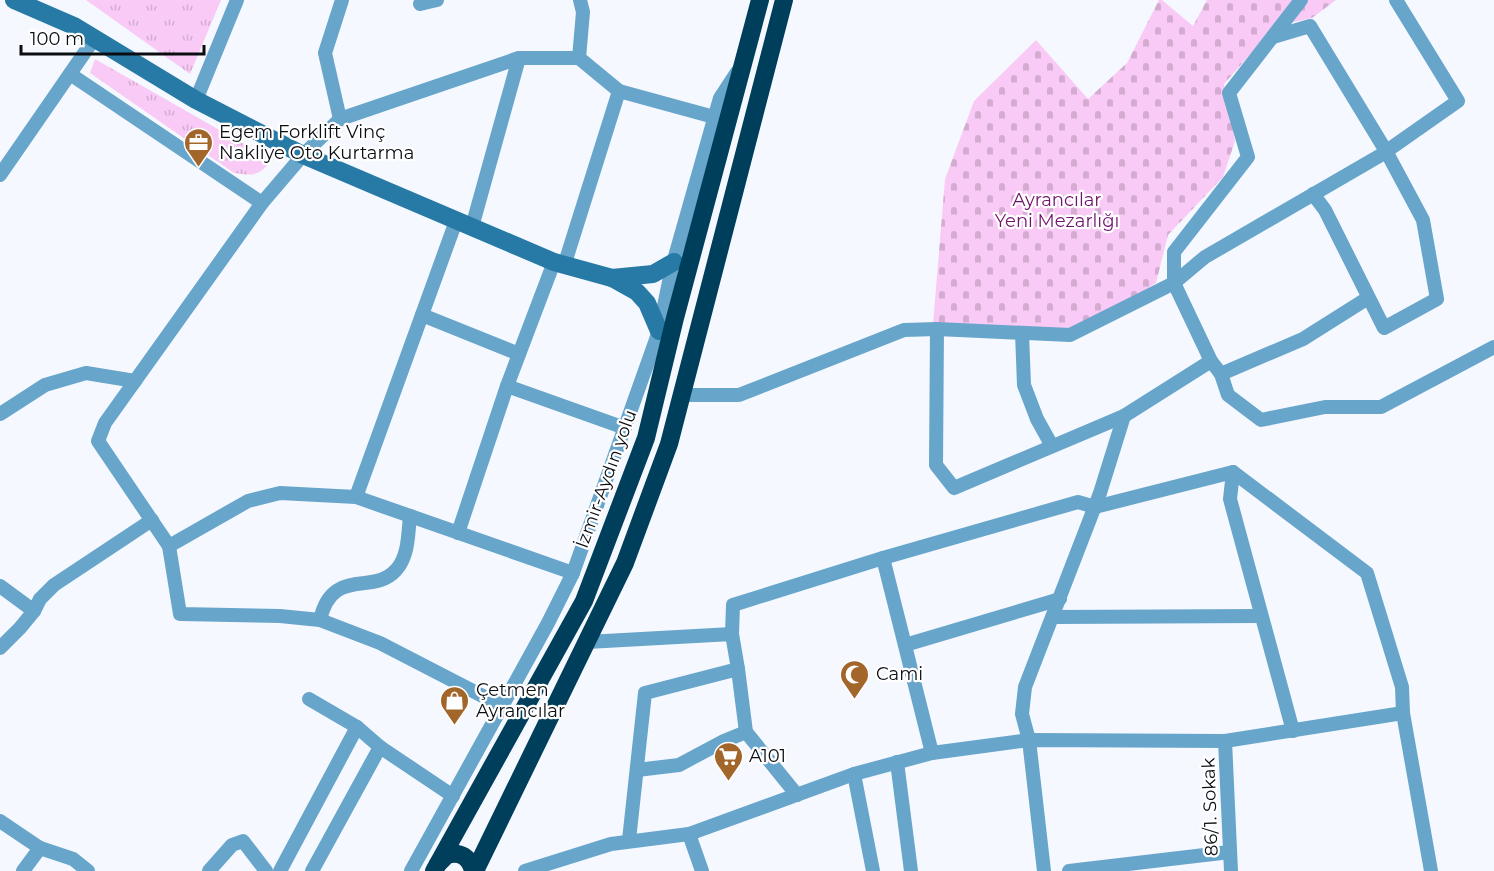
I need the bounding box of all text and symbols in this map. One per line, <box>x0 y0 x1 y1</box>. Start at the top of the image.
scale bar <box>21 18 204 56</box>
text: 100 m <box>30 28 84 50</box>
place label: Egem Forklift Vinç Nakliye Oto Kurtarma <box>219 121 414 164</box>
office icon: Egem Forklift Vinç Nakliye Oto Kurtarma <box>182 126 214 168</box>
park label: Ayrancılar Yeni Mezarlığı <box>995 189 1119 232</box>
street label: İzmir-Aydın yolu <box>571 407 641 551</box>
mosque icon: Cami <box>839 658 871 700</box>
place label: Cami <box>876 663 923 685</box>
place label: Çetmen Ayrancılar <box>476 679 565 722</box>
shop icon: Çetmen Ayrancılar <box>439 684 471 726</box>
supermarket icon: A101 <box>712 740 744 782</box>
place label: A101 <box>749 745 786 767</box>
street label: 86/1. Sokak <box>1197 757 1223 857</box>

